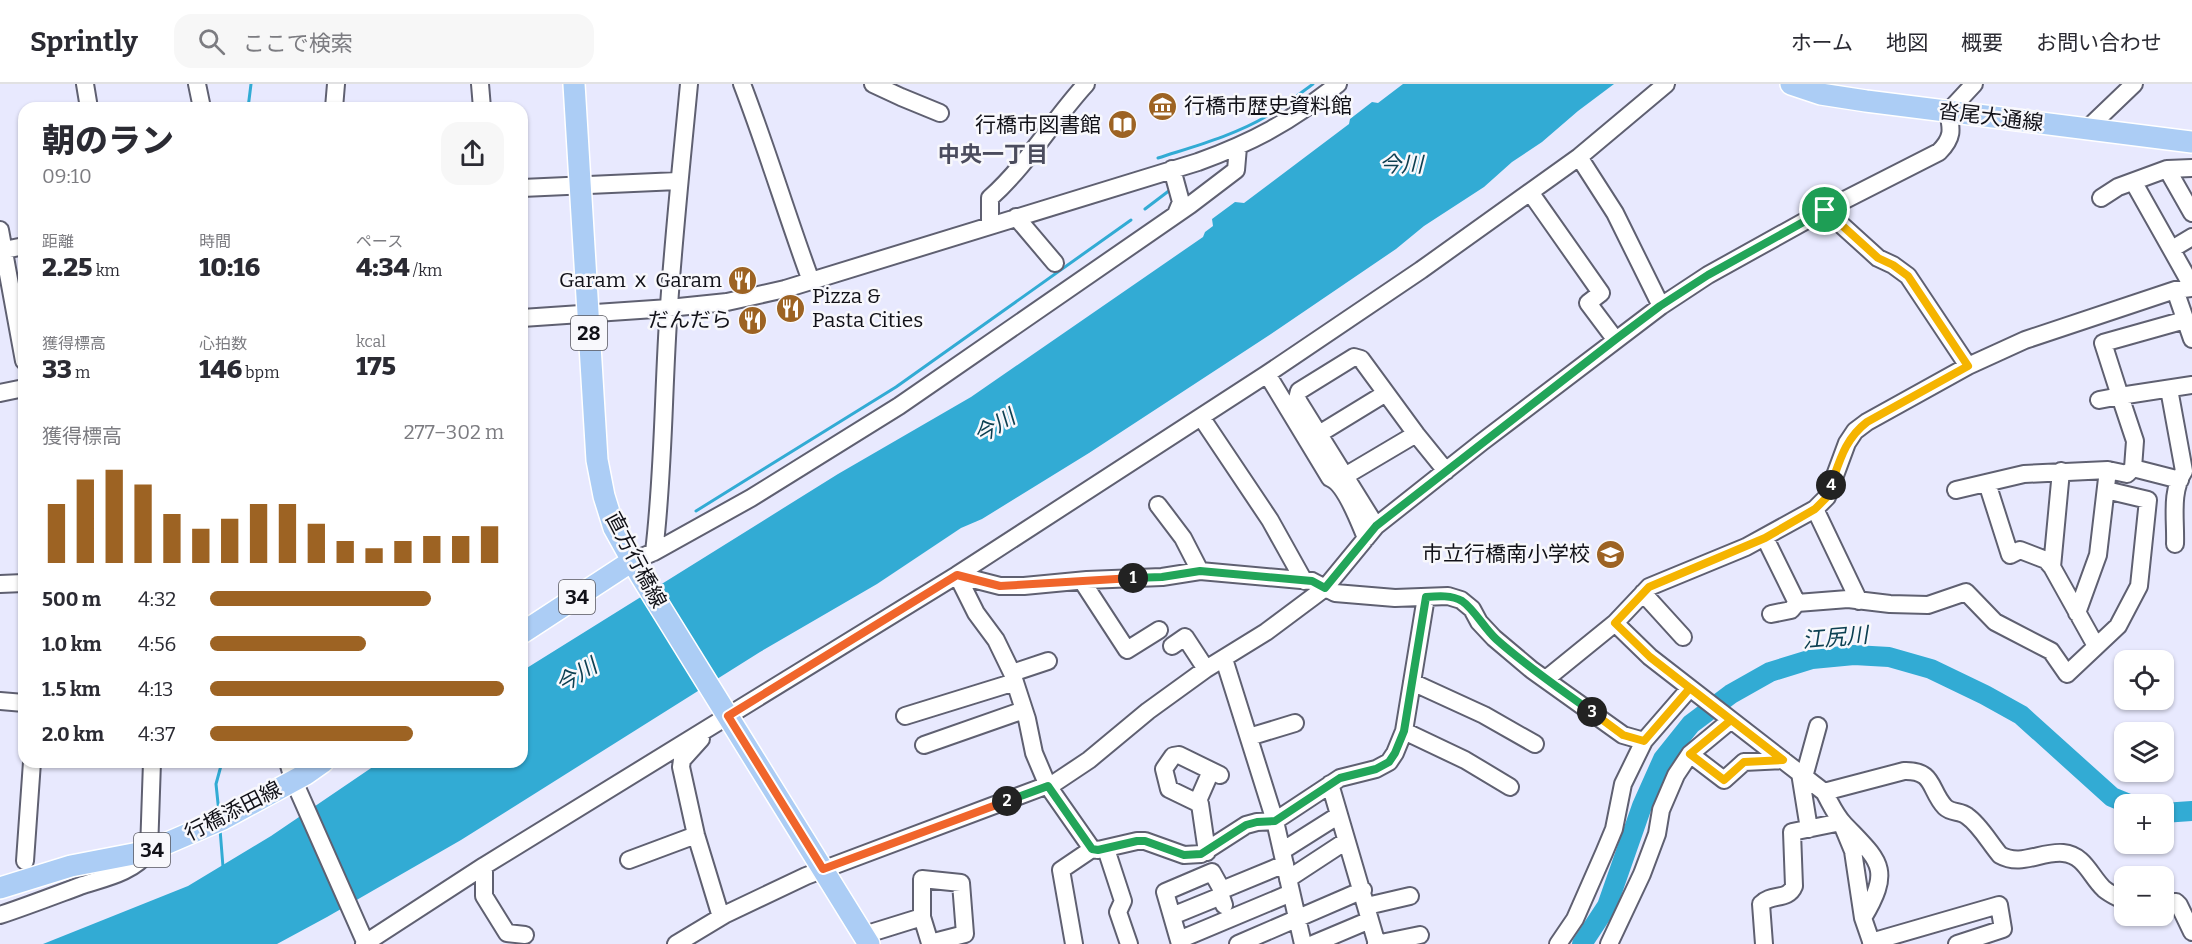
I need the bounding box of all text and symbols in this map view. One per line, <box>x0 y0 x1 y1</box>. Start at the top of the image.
search box <box>174 14 594 68</box>
text: Sprintly <box>30 25 138 58</box>
icon: search <box>195 25 228 58</box>
text: ここで検索 <box>243 30 353 57</box>
text: ホーム <box>1791 30 1853 56</box>
text: 地図 <box>1886 30 1928 56</box>
text: 概要 <box>1961 30 2003 56</box>
text: お問い合わせ <box>2036 30 2162 56</box>
museum icon: 行橋市歴史資料館 <box>1147 90 1179 122</box>
place label: 行橋市歴史資料館 <box>1184 93 1352 119</box>
street label: 沓尾大通線 <box>1937 98 2045 136</box>
library icon: 行橋市図書館 <box>1106 109 1138 141</box>
place label: 行橋市図書館 <box>975 112 1101 138</box>
text: 朝のラン <box>42 121 174 161</box>
button: share <box>441 122 504 185</box>
district label: 中央一丁目 <box>938 141 1048 168</box>
water label: 今川 <box>1379 151 1425 178</box>
text: 09:10 <box>42 164 92 188</box>
pin <box>1799 184 1850 235</box>
icon: arrive <box>1808 193 1841 226</box>
text: 距離 <box>42 232 74 251</box>
text: 時間 <box>199 232 231 251</box>
text: ペース <box>356 232 403 251</box>
text: 2.25 <box>42 252 92 283</box>
text: 10:16 <box>199 252 260 283</box>
text: 4:34 <box>356 252 410 283</box>
text: km <box>92 261 120 280</box>
text: /km <box>410 261 442 280</box>
restaurant icon: Garam ｘ Garam <box>727 264 759 296</box>
place label: Garam ｘ Garam <box>559 267 722 293</box>
place label: Pizza & Pasta Cities <box>812 283 923 333</box>
restaurant icon: Pizza & Pasta Cities <box>775 292 807 324</box>
restaurant icon: だんだら <box>737 304 769 336</box>
place label: だんだら <box>648 307 732 333</box>
road number: 28 <box>571 316 607 350</box>
text: kcal <box>356 332 386 351</box>
text: 獲得標高 <box>42 334 106 353</box>
text: 心拍数 <box>199 334 247 353</box>
text: 175 <box>356 351 396 382</box>
text: 33 <box>42 354 72 385</box>
text: 146 <box>199 354 242 385</box>
text: m <box>72 363 90 382</box>
text: bpm <box>242 363 279 382</box>
water label: 今川 <box>968 402 1022 449</box>
text: 277–302 m <box>404 420 504 444</box>
text: 獲得標高 <box>42 424 122 448</box>
pin: 4 <box>1816 470 1846 500</box>
text: 4 <box>1826 475 1836 494</box>
street label: 直方行橋線 <box>600 508 672 612</box>
school or university icon: 市立行橋南小学校 <box>1595 538 1627 570</box>
place label: 市立行橋南小学校 <box>1422 541 1590 567</box>
pin: 1 <box>1118 563 1148 593</box>
text: 1 <box>1130 568 1136 587</box>
road number: 34 <box>559 580 595 614</box>
text: 500 m <box>42 587 101 611</box>
text: 4:32 <box>138 587 176 611</box>
water label: 江尻川 <box>1801 621 1871 654</box>
text: 1.0 km <box>42 632 102 656</box>
text: 4:56 <box>138 632 176 656</box>
map controls <box>2114 650 2174 926</box>
button: locate <box>2114 650 2174 710</box>
water label: 今川 <box>550 651 604 698</box>
text: 1.5 km <box>42 677 101 701</box>
text: 4:13 <box>138 677 173 701</box>
pin: 3 <box>1577 697 1607 727</box>
text: 3 <box>1587 702 1597 721</box>
text: 2.0 km <box>42 722 104 746</box>
text: 4:37 <box>138 722 175 746</box>
button: layers <box>2114 722 2174 782</box>
street label: 行橋添田線 <box>180 776 286 846</box>
pin: 2 <box>992 786 1022 816</box>
text: 2 <box>1002 791 1012 810</box>
button: + <box>2114 794 2174 854</box>
road number: 34 <box>134 833 170 867</box>
button: − <box>2114 866 2174 926</box>

